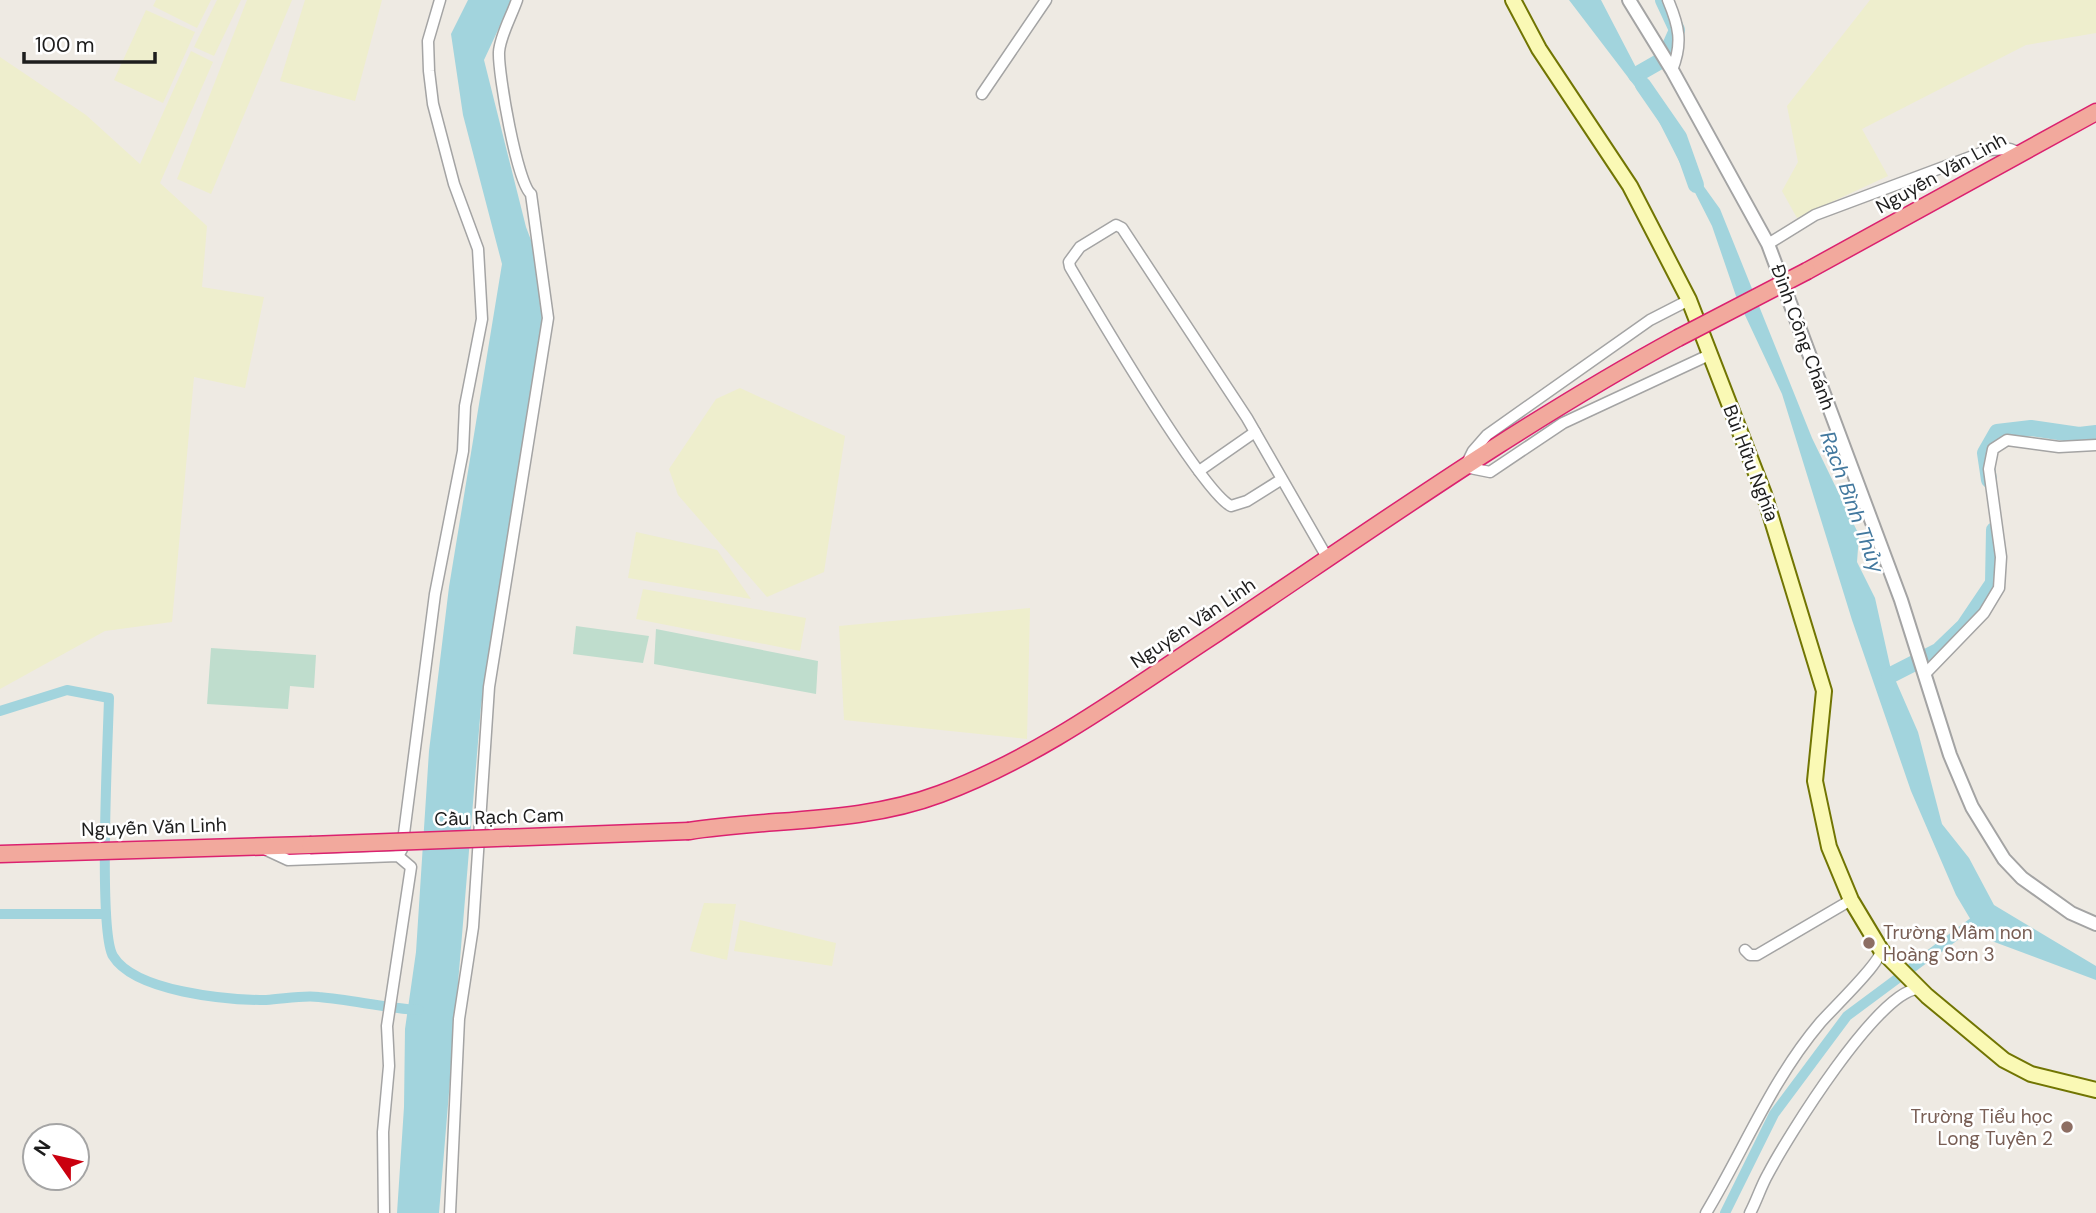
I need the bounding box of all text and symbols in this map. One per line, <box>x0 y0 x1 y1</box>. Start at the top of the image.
scale bar <box>24 21 156 65</box>
text: 100 m <box>35 31 95 59</box>
street label: Nguyễn Văn Linh <box>1871 127 2011 219</box>
street label: Đinh Công Chánh <box>1765 261 1841 413</box>
street label: Bùi Hữu Nghĩa <box>1717 401 1785 525</box>
water label: Rạch Bình Thủy <box>1813 427 1891 578</box>
street label: Nguyễn Văn Linh <box>1126 572 1260 674</box>
street label: Cầu Rạch Cam <box>434 802 564 832</box>
street label: Nguyễn Văn Linh <box>81 812 227 842</box>
place label: Trường Mầm non Hoàng Sơn 3 <box>1883 920 2033 967</box>
marker: Trường Mầm non Hoàng Sơn 3 <box>1861 935 1877 951</box>
place label: Trường Tiểu học Long Tuyền 2 <box>1911 1104 2053 1151</box>
marker: Trường Tiểu học Long Tuyền 2 <box>2059 1119 2075 1135</box>
north arrow <box>21 1122 91 1192</box>
text: N <box>28 1135 57 1161</box>

